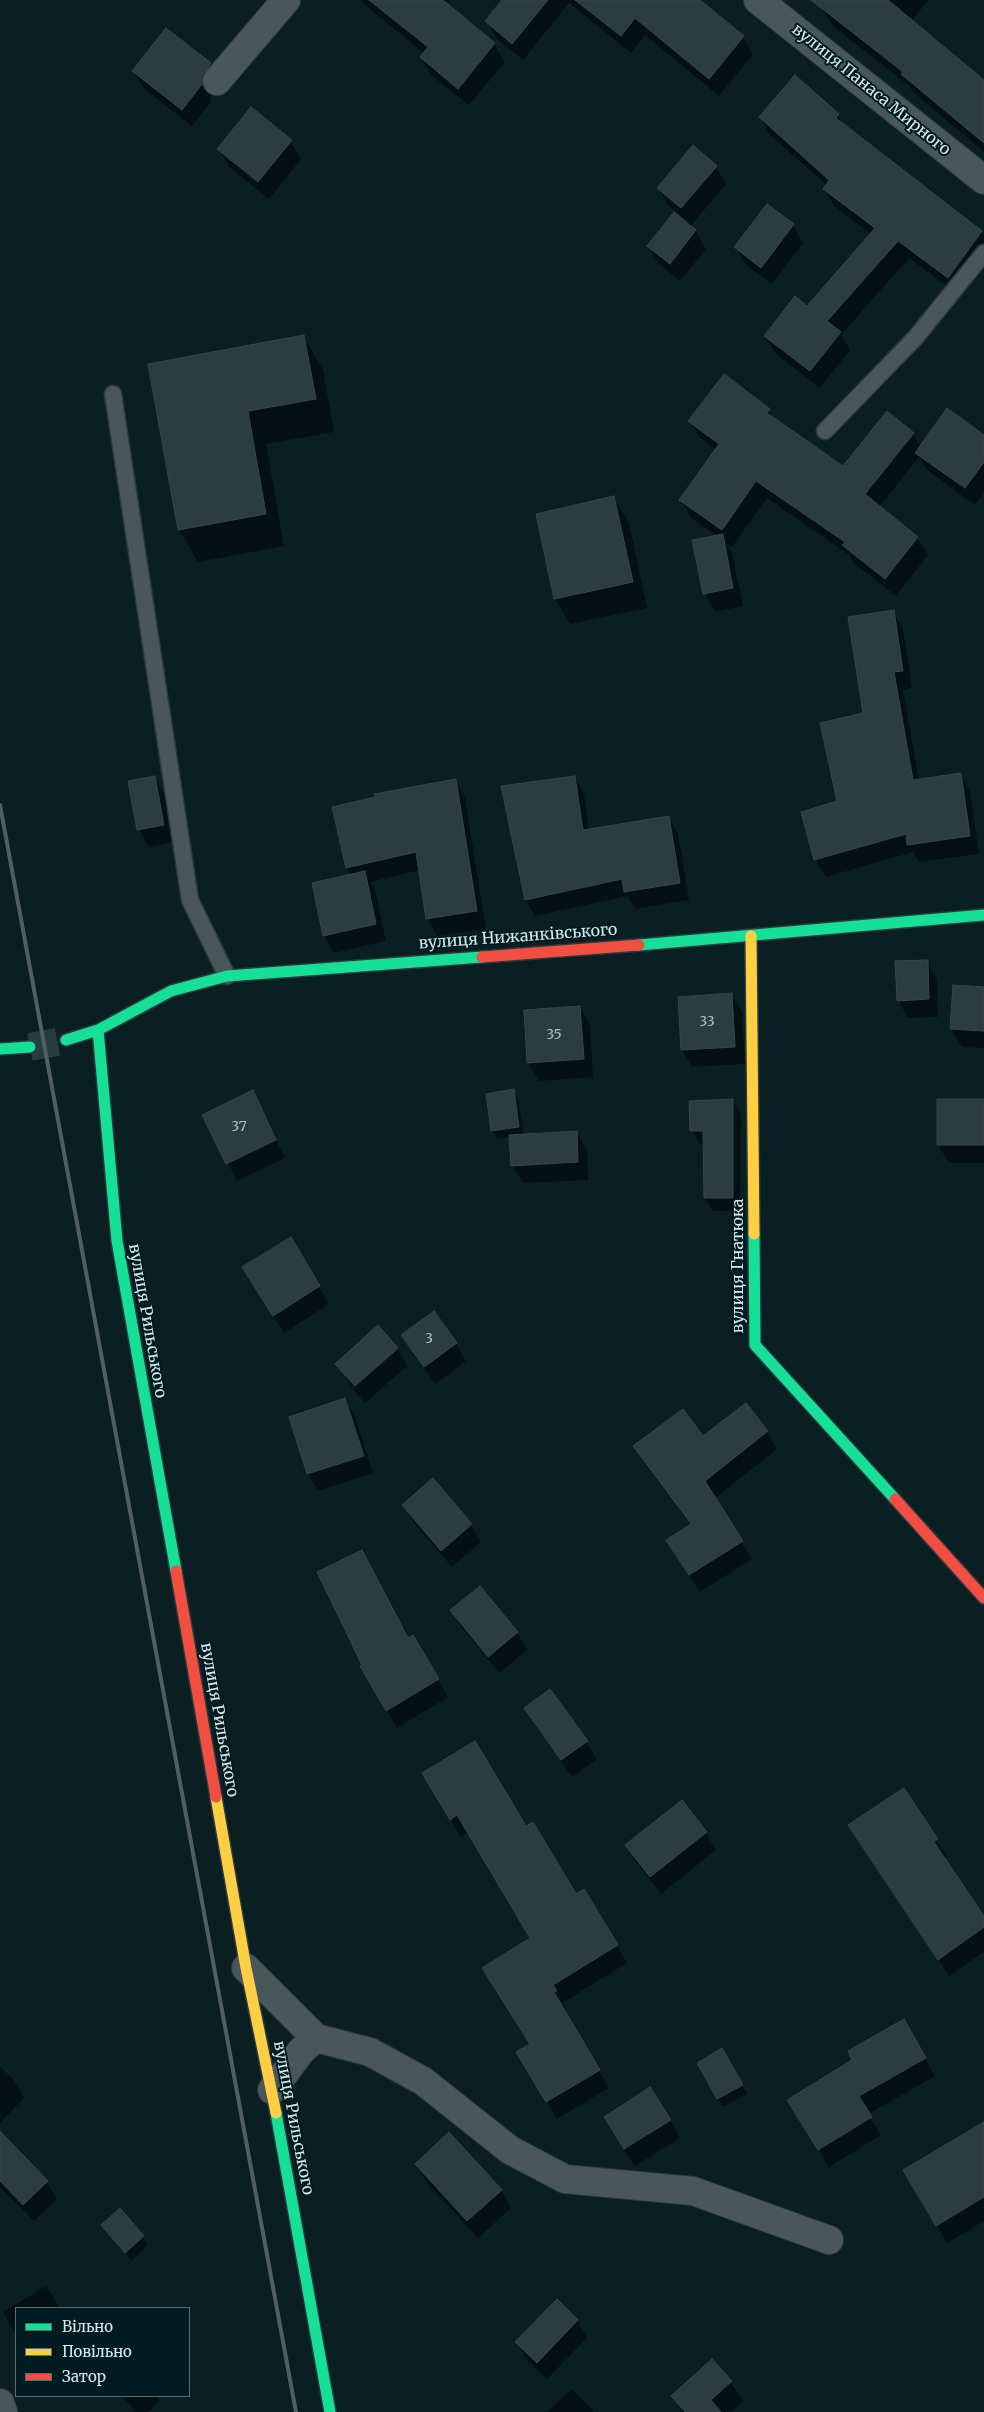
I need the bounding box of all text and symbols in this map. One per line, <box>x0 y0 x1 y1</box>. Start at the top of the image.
street label: вулиця Панаса Мирного <box>788 20 954 160</box>
street label: вулиця Нижанківського <box>418 920 618 954</box>
house number: 33 <box>699 1014 715 1030</box>
house number: 35 <box>546 1027 562 1043</box>
house number: 37 <box>231 1119 247 1135</box>
street label: вулиця Гнатюка <box>728 1199 748 1333</box>
street label: вулиця Рильського <box>124 1242 170 1400</box>
house number: 3 <box>425 1331 433 1347</box>
street label: вулиця Рильського <box>196 1641 242 1799</box>
street label: вулиця Рильського <box>269 2039 317 2197</box>
legend <box>15 2307 190 2397</box>
text: Вільно <box>62 2317 113 2336</box>
text: Повільно <box>62 2342 132 2361</box>
text: Затор <box>62 2367 106 2386</box>

